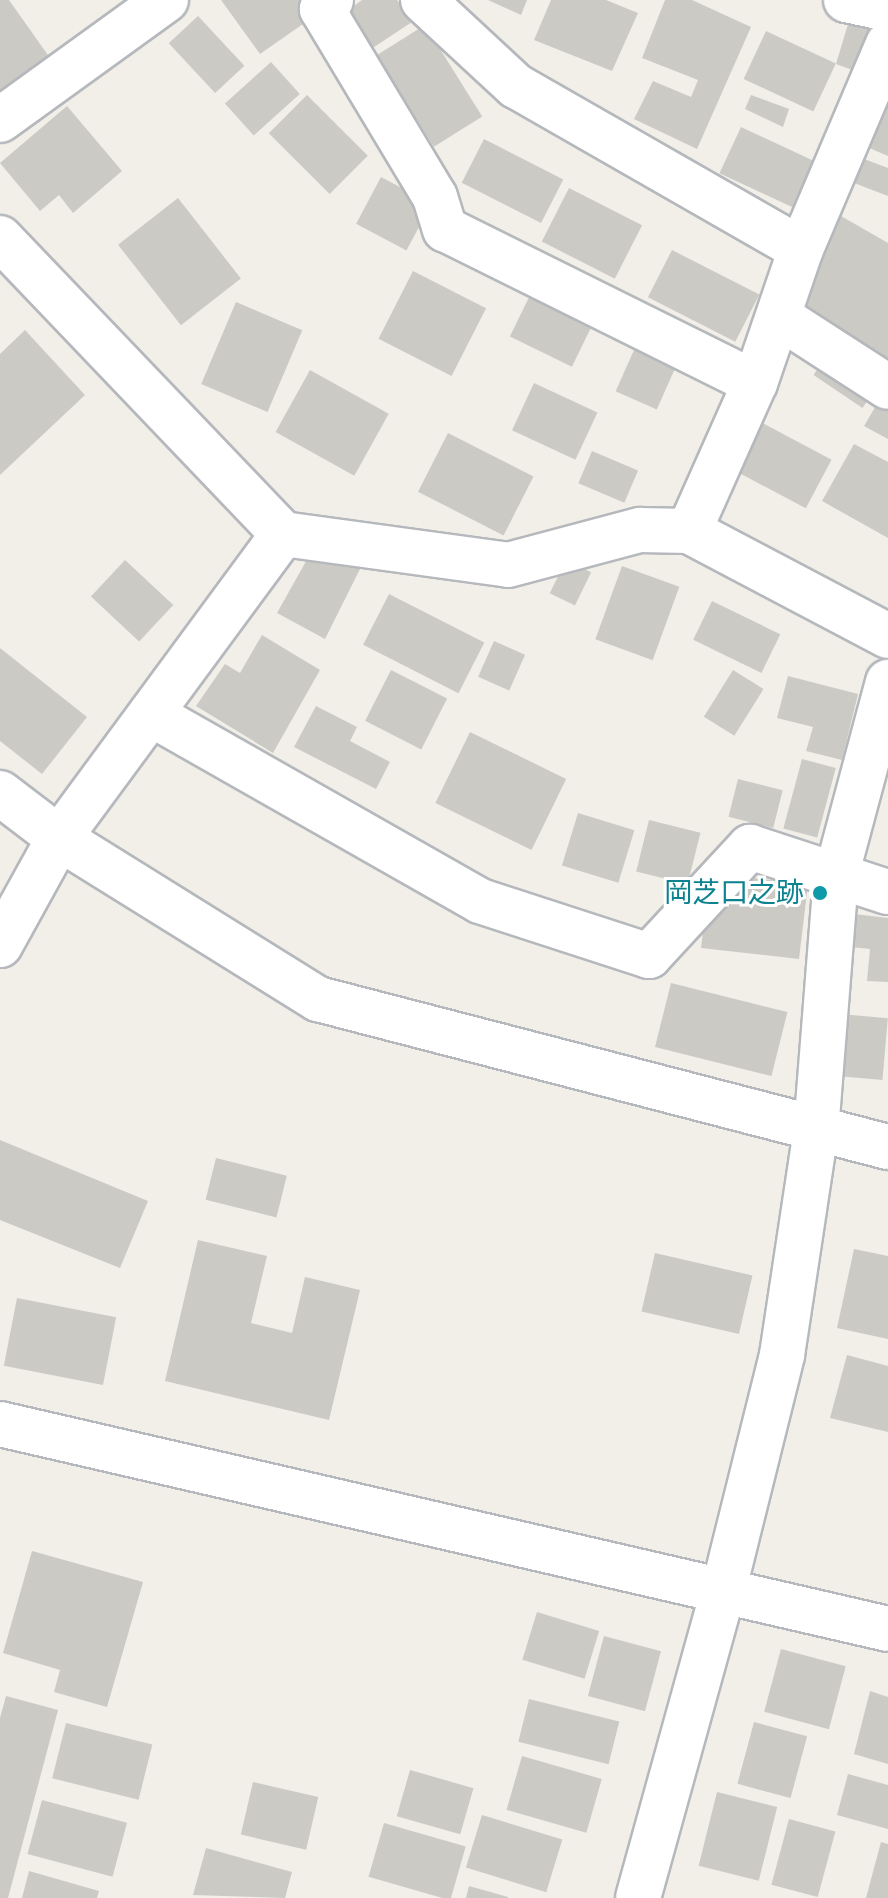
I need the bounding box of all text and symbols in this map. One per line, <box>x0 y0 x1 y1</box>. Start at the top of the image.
place label: 岡芝口之跡 <box>664 876 804 910</box>
marker: 岡芝口之跡 <box>811 884 829 902</box>

